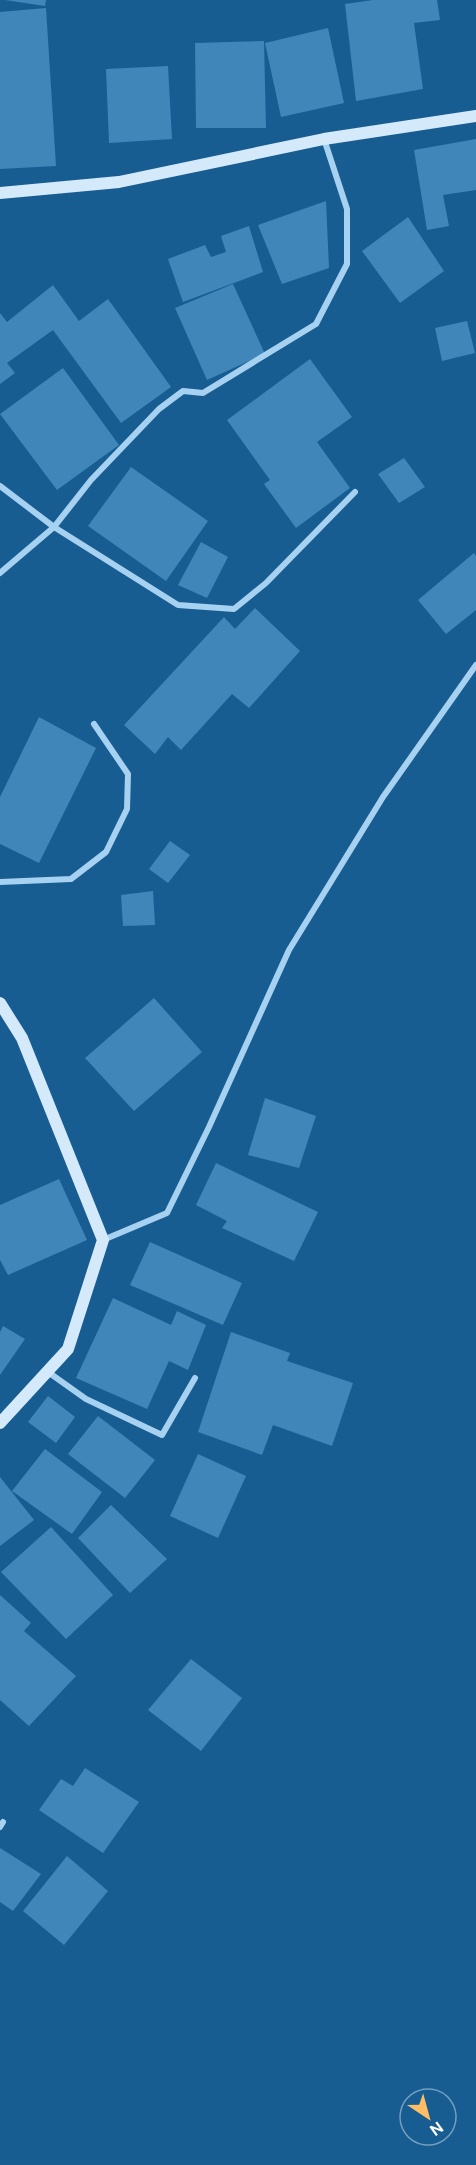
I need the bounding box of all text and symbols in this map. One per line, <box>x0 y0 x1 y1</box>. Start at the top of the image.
north arrow <box>398 2087 458 2147</box>
text: N <box>426 2117 447 2141</box>

